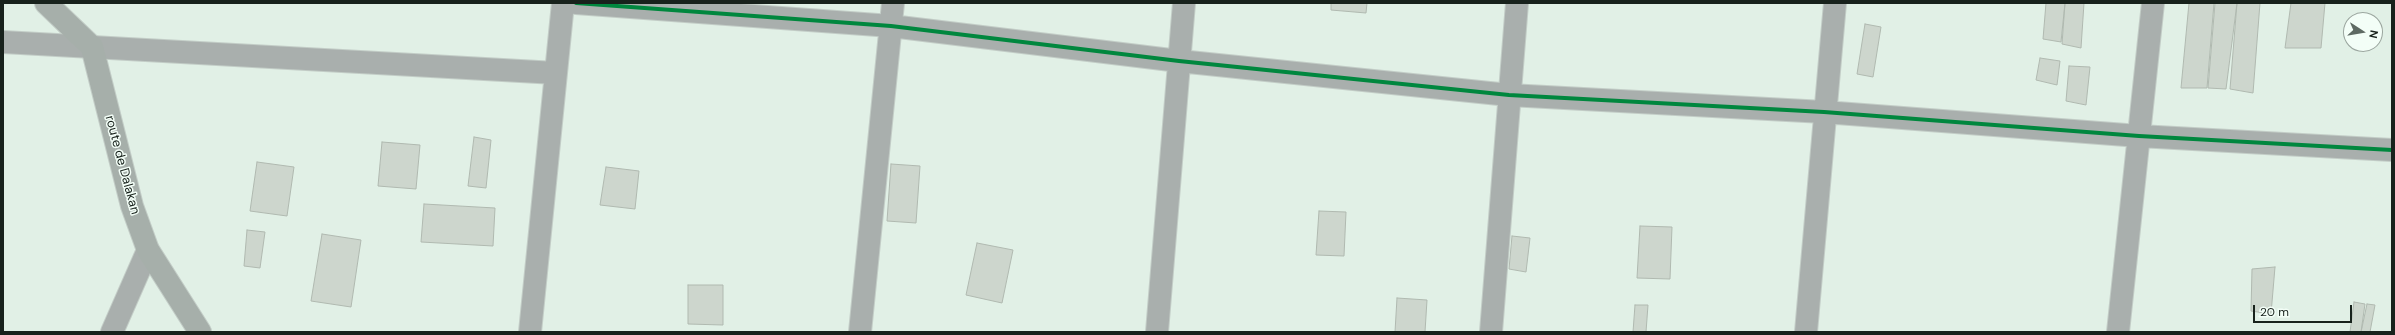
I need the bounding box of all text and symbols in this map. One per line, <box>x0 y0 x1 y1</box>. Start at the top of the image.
north arrow <box>2343 12 2383 52</box>
text: N <box>2366 29 2381 40</box>
street label: route de Dalakan <box>101 114 143 216</box>
scale bar <box>2255 297 2354 323</box>
text: 20 m <box>2260 304 2289 320</box>

